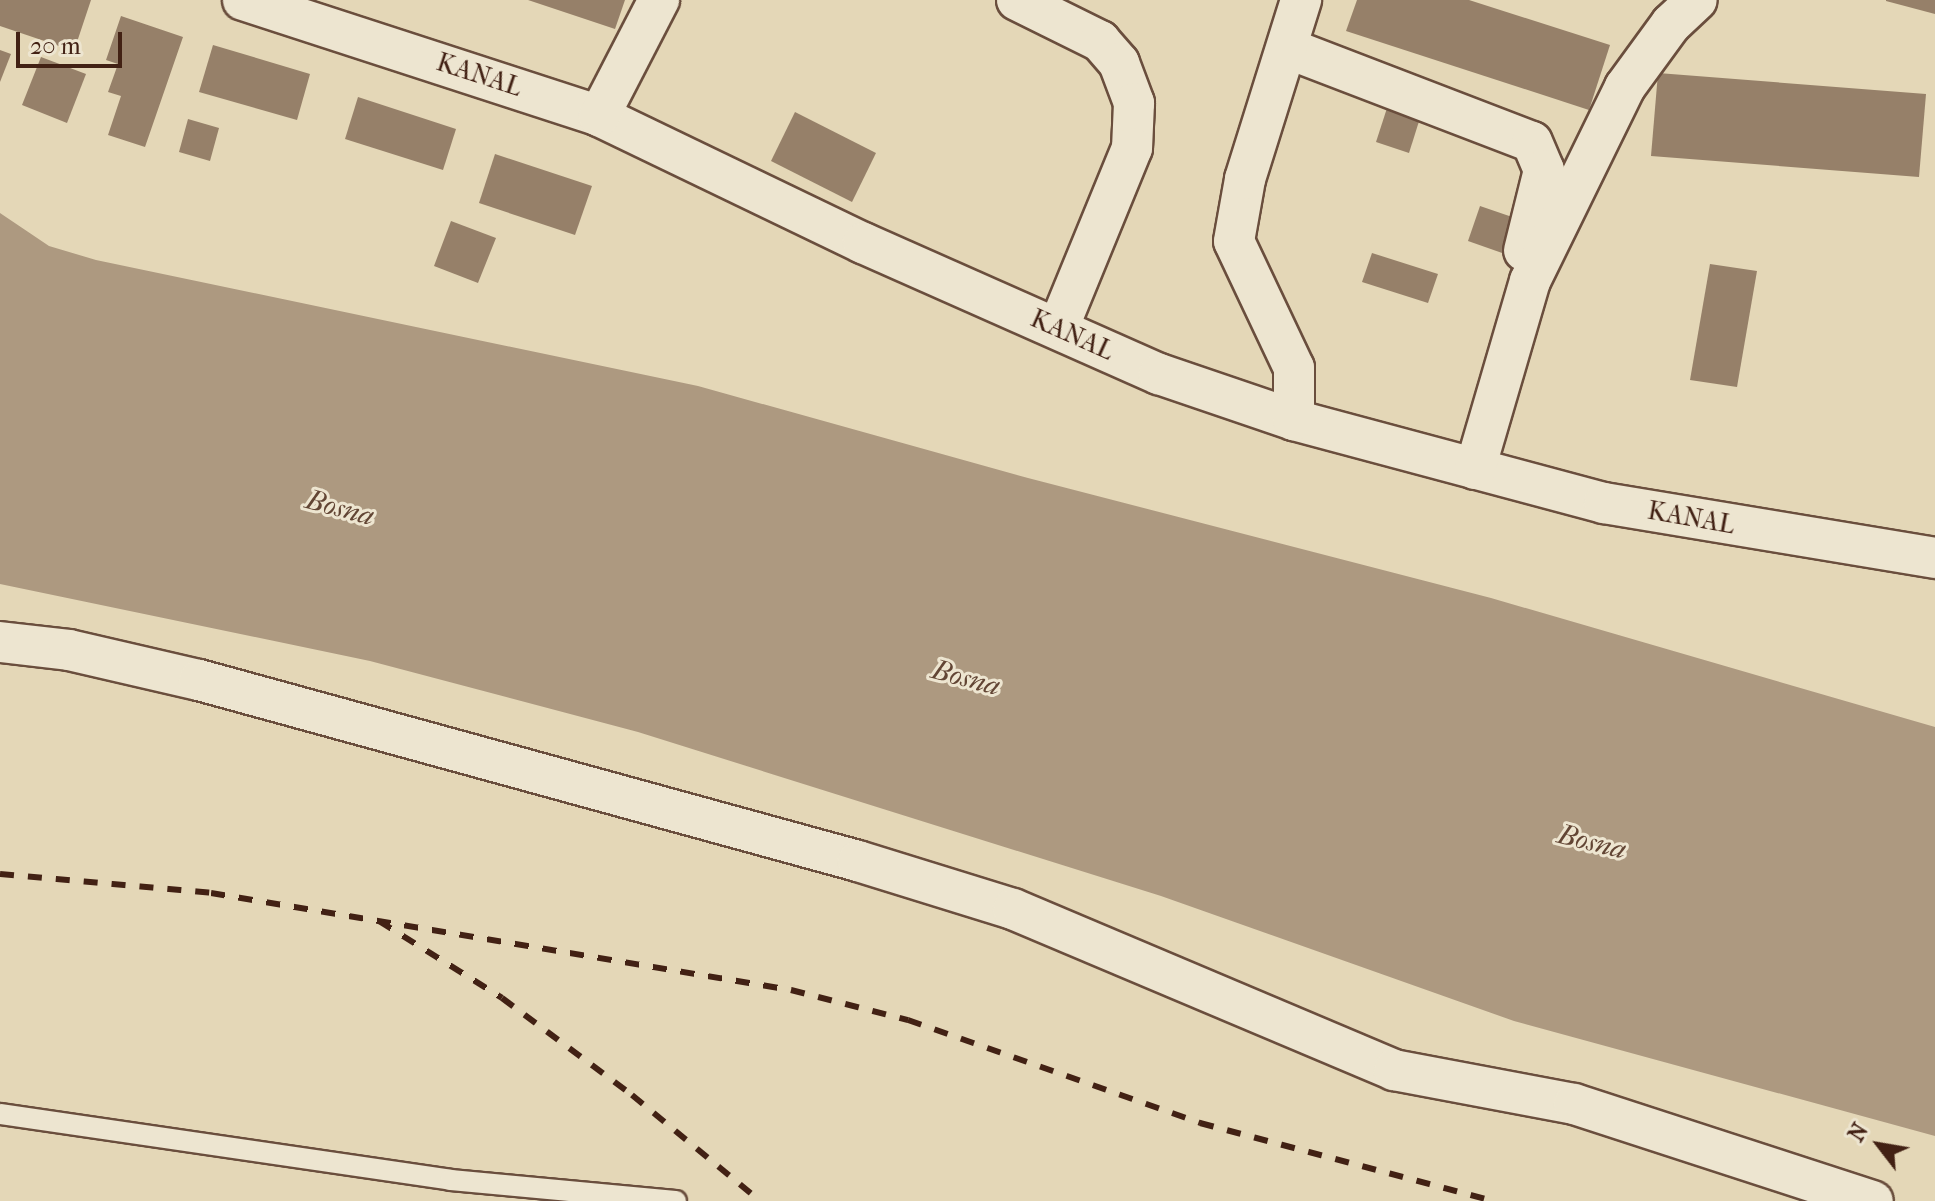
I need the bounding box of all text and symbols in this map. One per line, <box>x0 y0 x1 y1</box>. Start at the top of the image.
scale bar <box>20 16 126 66</box>
text: 20 m <box>30 32 81 60</box>
street label: KANAL <box>433 47 525 103</box>
street label: KANAL <box>1026 303 1118 367</box>
water label: Bosna <box>302 483 378 533</box>
street label: KANAL <box>1645 495 1737 541</box>
water label: Bosna <box>928 653 1004 703</box>
water label: Bosna <box>1554 817 1630 867</box>
north arrow <box>1839 1105 1919 1185</box>
text: N <box>1843 1119 1874 1147</box>

